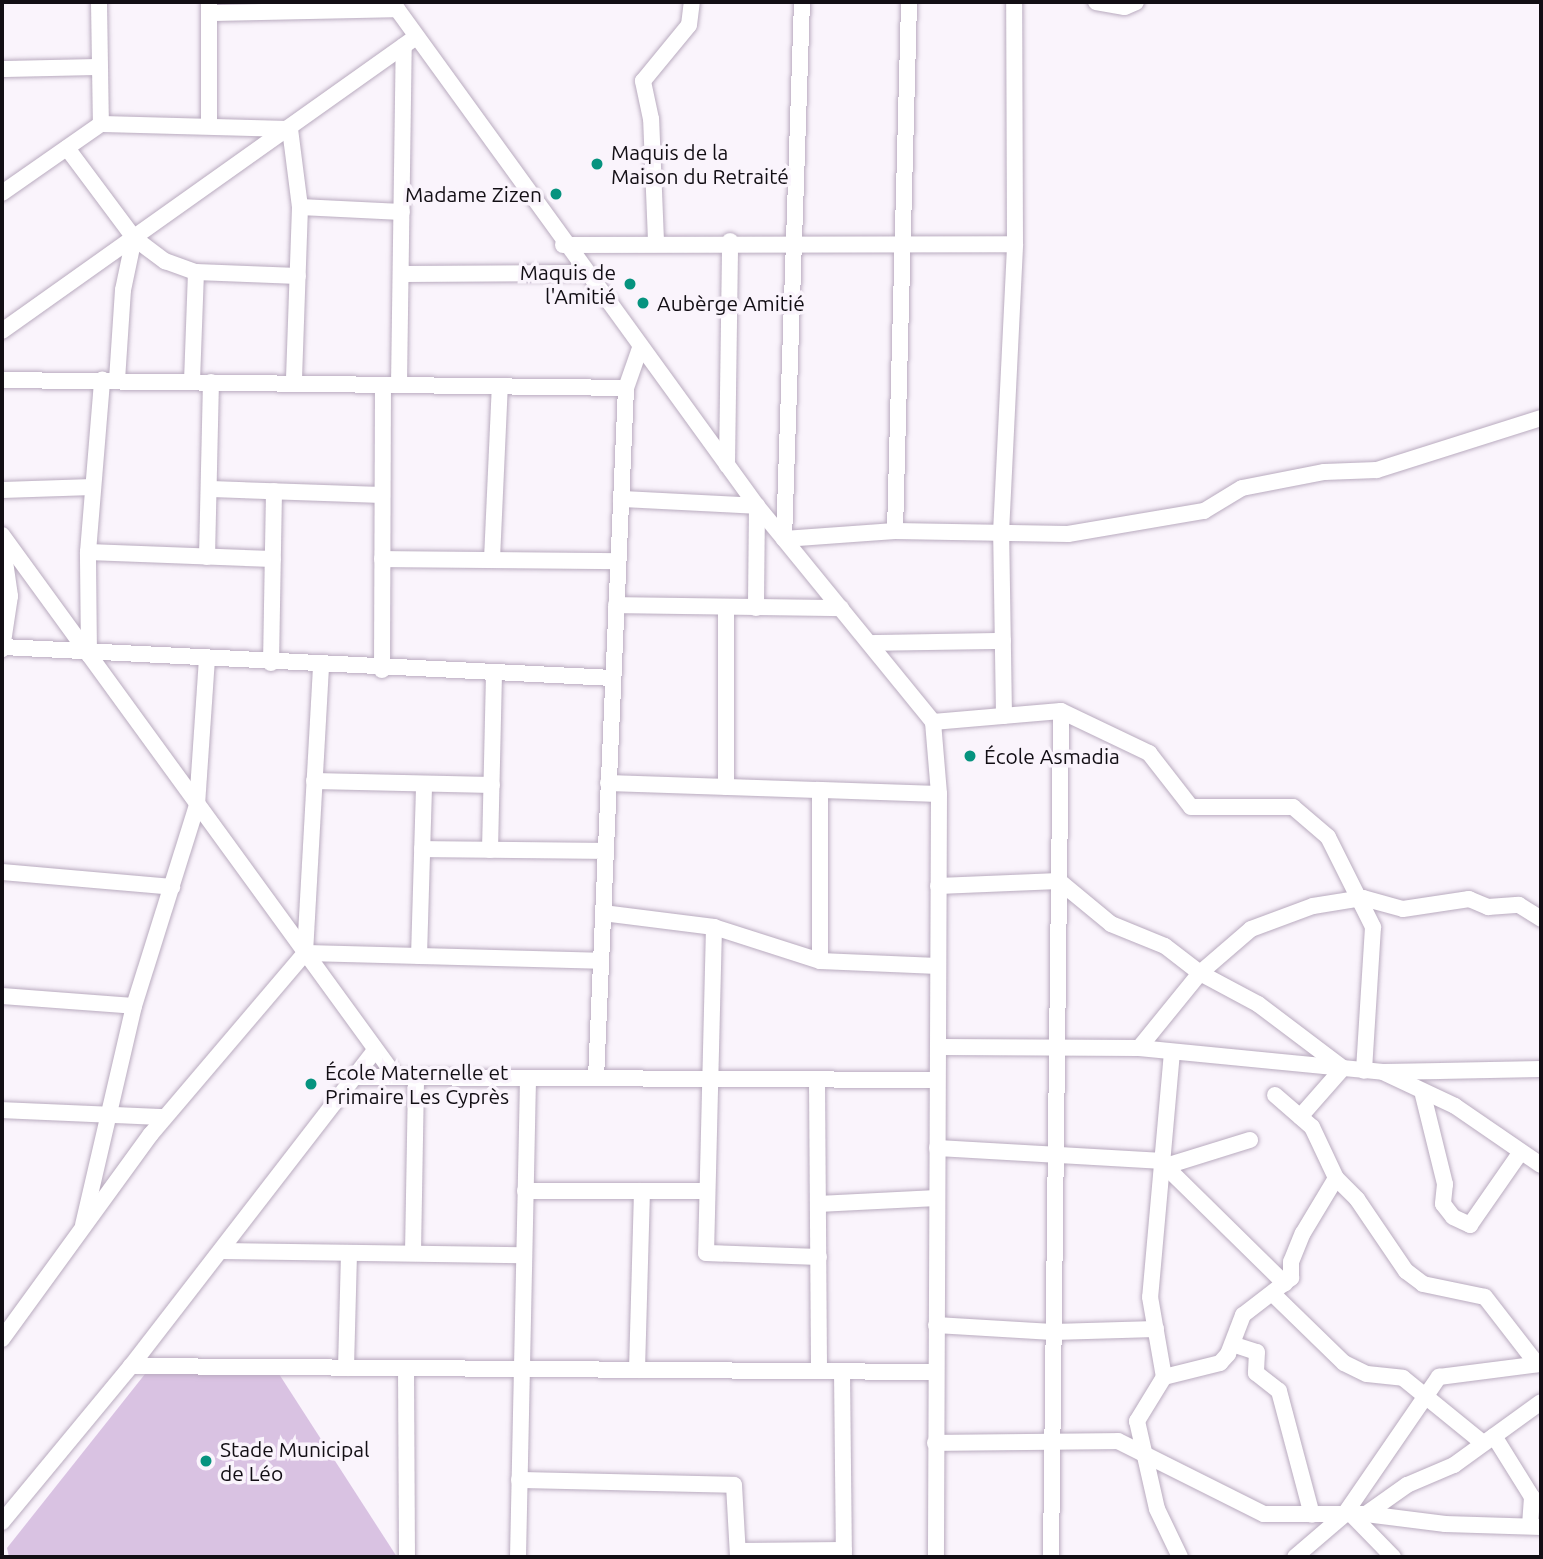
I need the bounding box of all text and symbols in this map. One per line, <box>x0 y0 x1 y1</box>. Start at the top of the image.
place label: Maquis de la Maison du Retraité <box>611 139 789 189</box>
marker: Maquis de la Maison du Retraité <box>589 156 605 172</box>
place label: Madame Zizen <box>405 181 542 207</box>
marker: Madame Zizen <box>548 186 564 202</box>
place label: Maquis de l'Amitié <box>520 259 616 309</box>
marker: Maquis de l'Amitié <box>622 276 638 292</box>
place label: Aubèrge Amitié <box>657 290 805 316</box>
marker: Aubèrge Amitié <box>635 295 651 311</box>
place label: École Asmadia <box>984 743 1120 769</box>
marker: École Asmadia <box>962 748 978 764</box>
place label: École Maternelle et Primaire Les Cyprès <box>325 1059 509 1109</box>
marker: École Maternelle et Primaire Les Cyprès <box>303 1076 319 1092</box>
place label: Stade Municipal de Léo <box>220 1436 369 1486</box>
marker: Stade Municipal de Léo <box>198 1453 214 1469</box>

